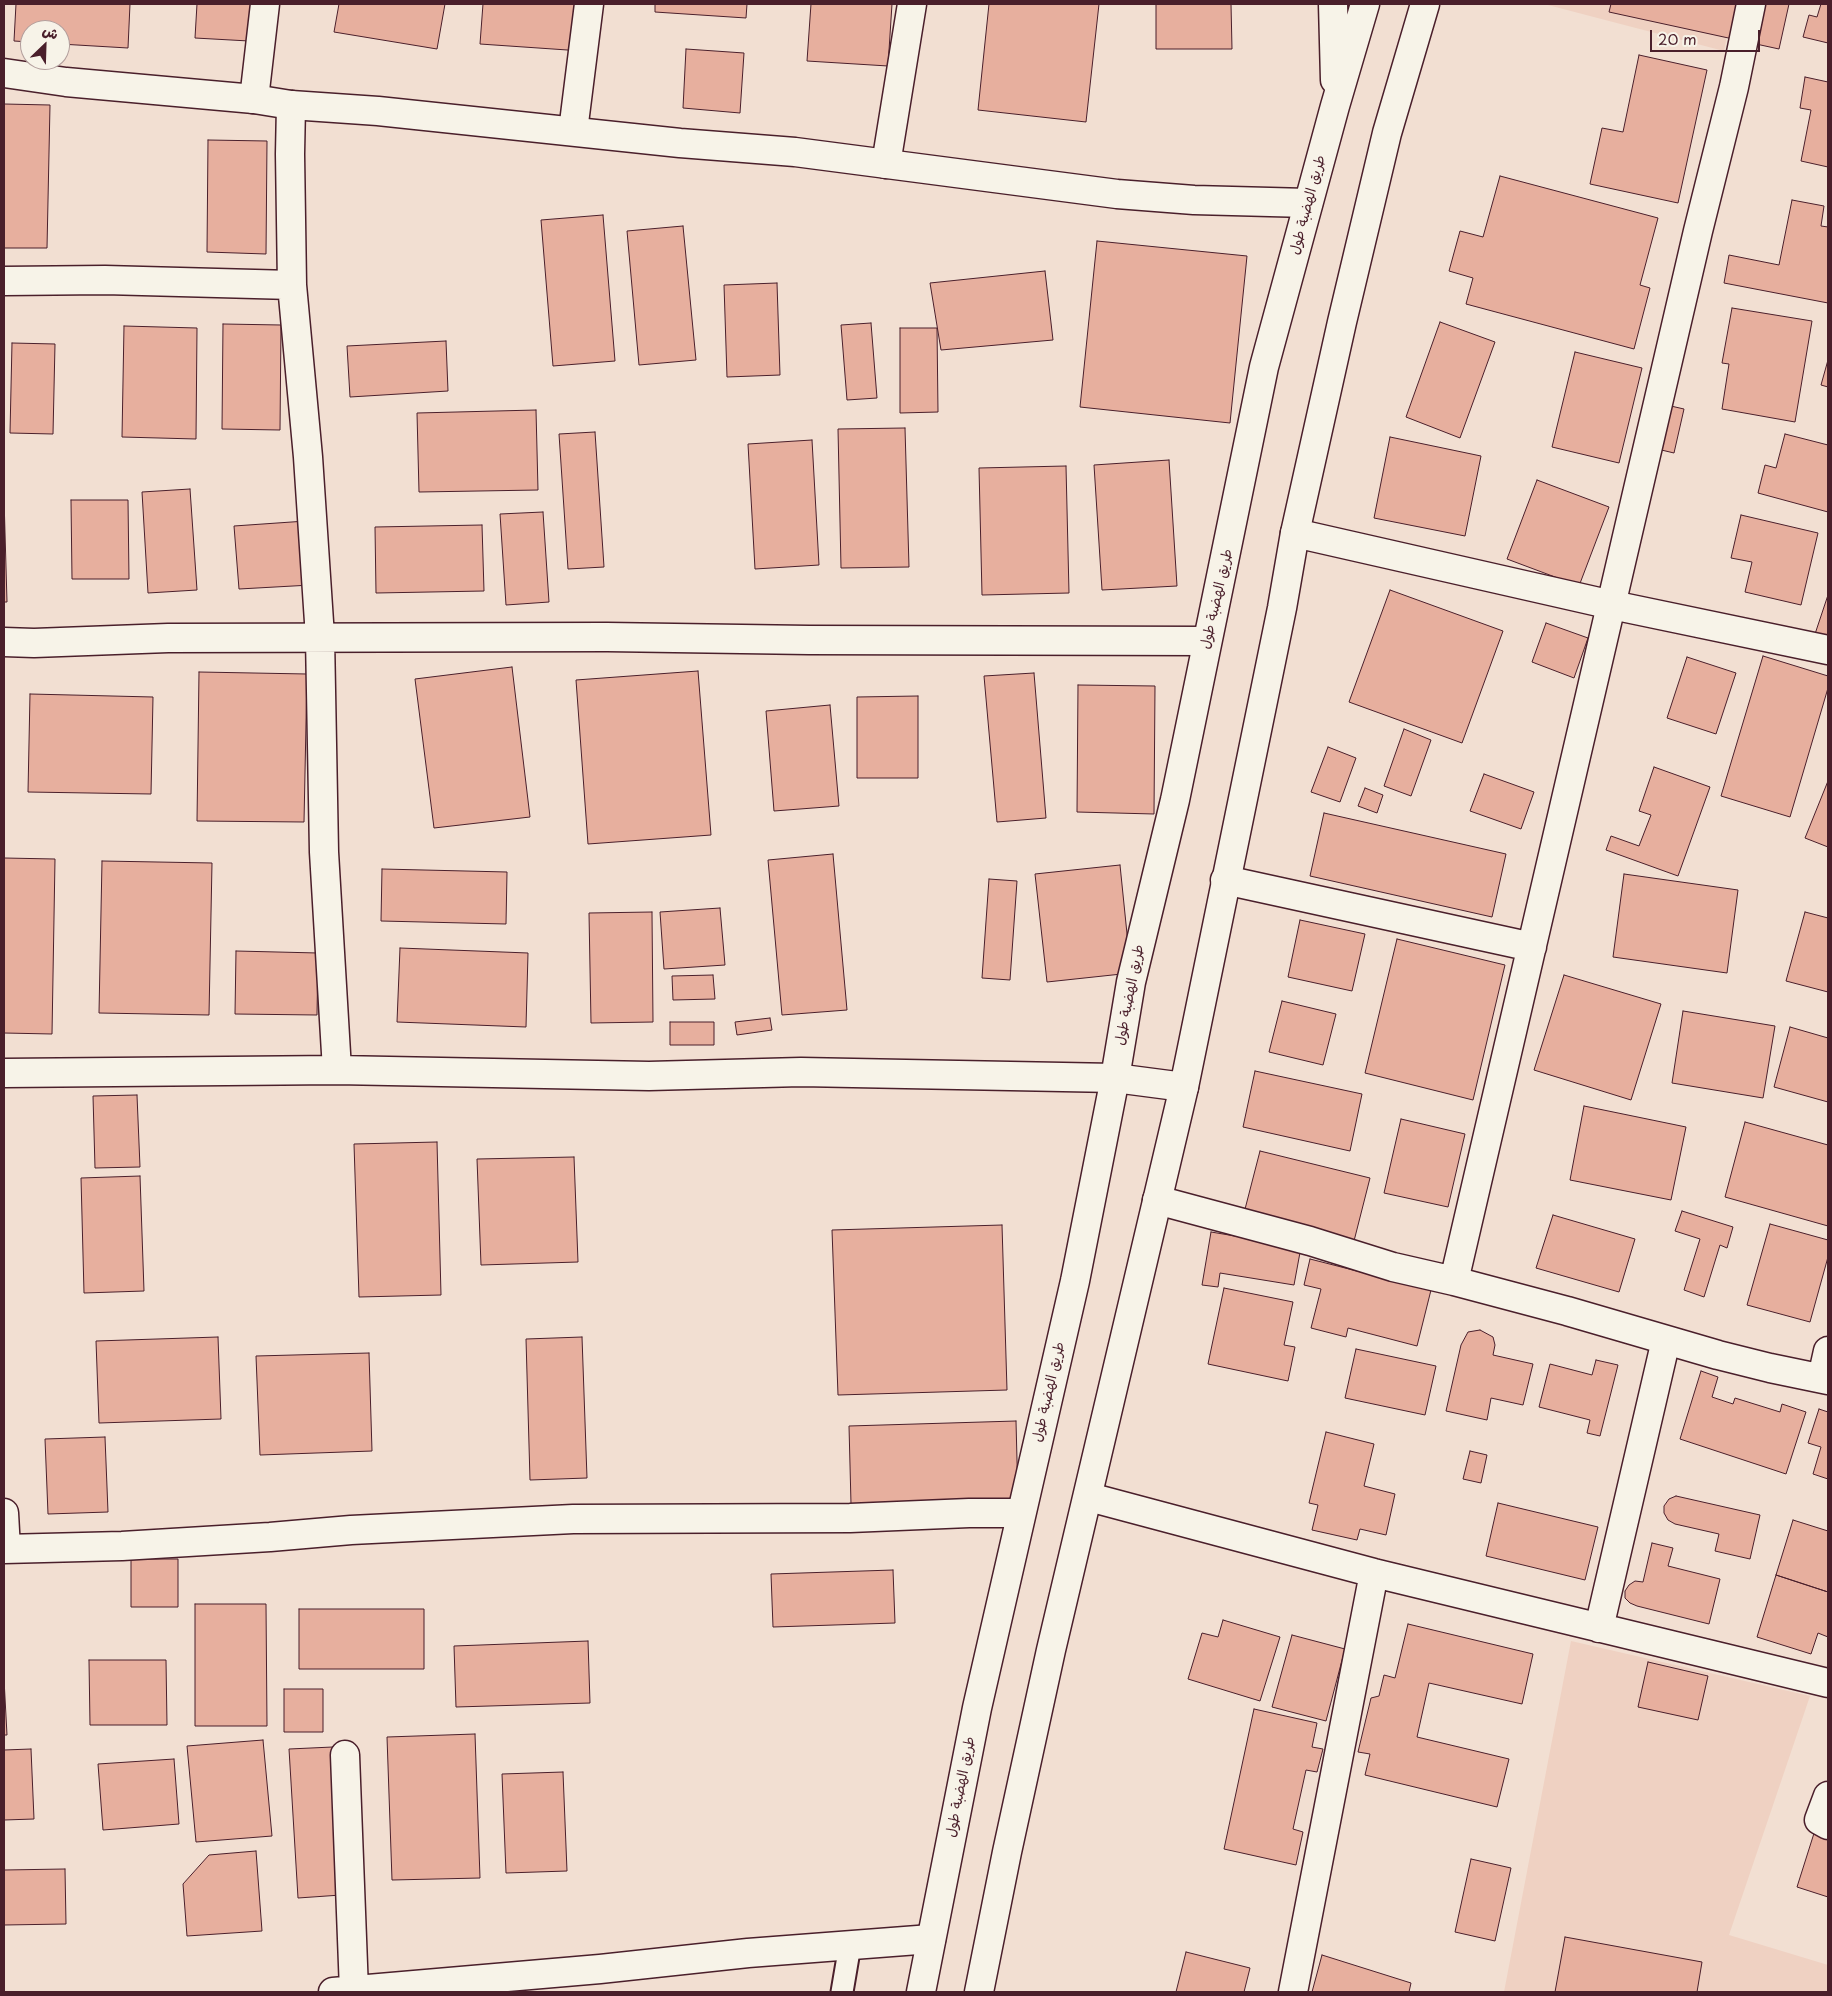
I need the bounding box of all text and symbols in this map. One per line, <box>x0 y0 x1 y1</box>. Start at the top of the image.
text: ش <box>40 19 62 44</box>
north arrow <box>20 20 70 70</box>
scale bar <box>1652 20 1762 52</box>
text: 20 m <box>1658 27 1697 50</box>
street label: طريق الهضبة طول <box>1287 153 1329 257</box>
street label: طريق الهضبة طول <box>1197 547 1237 651</box>
street label: طريق الهضبة طول <box>1112 943 1148 1047</box>
street label: طريق الهضبة طول <box>1029 1340 1069 1444</box>
street label: طريق الهضبة طول <box>943 1735 979 1839</box>

